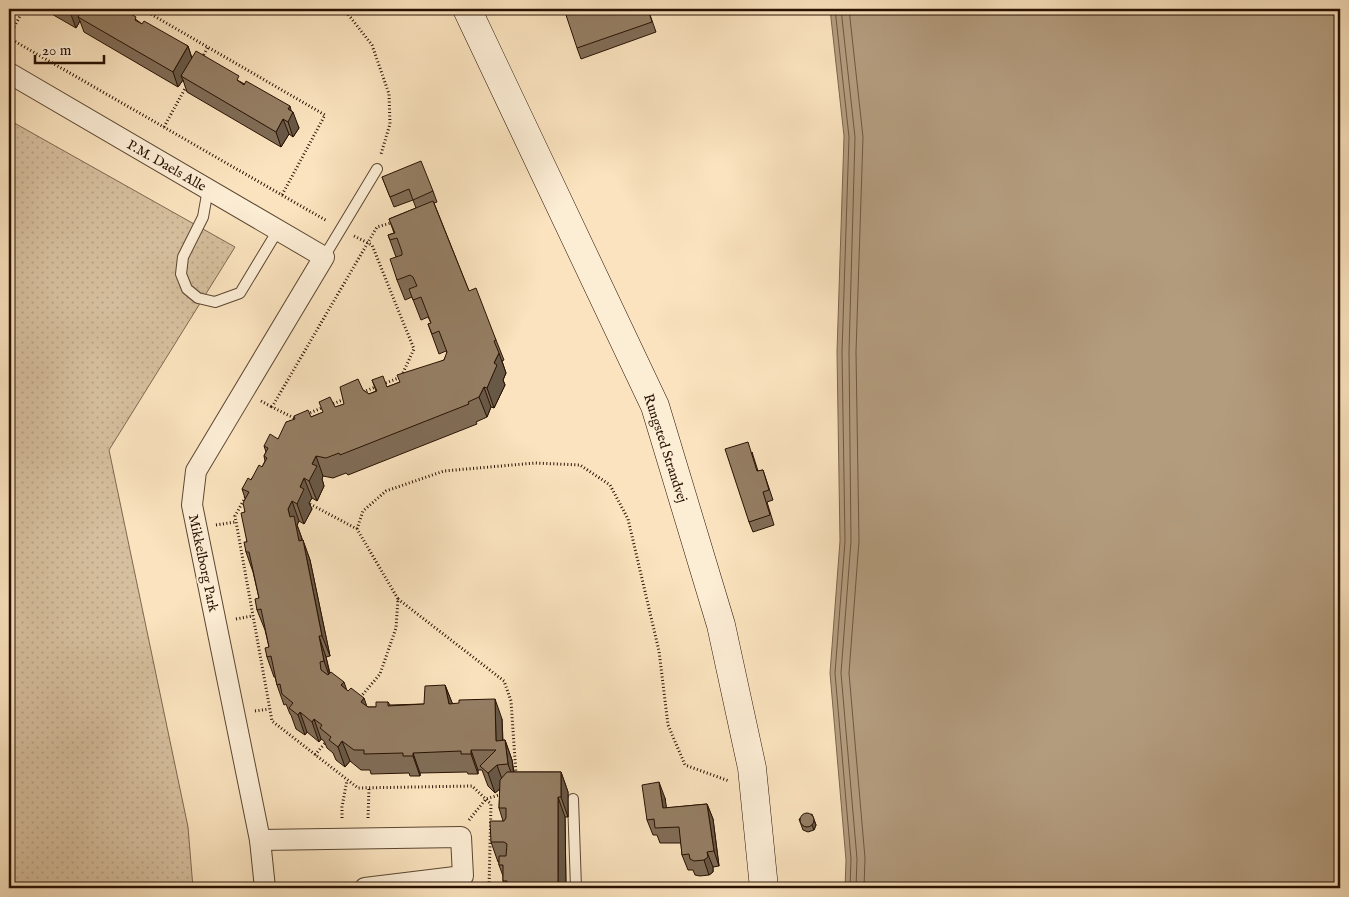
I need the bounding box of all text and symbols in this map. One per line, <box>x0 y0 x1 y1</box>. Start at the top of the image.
scale bar <box>35 32 104 64</box>
text: 20 m <box>42 41 72 60</box>
street label: P.M. Daels Alle <box>124 136 210 196</box>
street label: Rungsted Strandvej <box>639 392 691 505</box>
street label: Mikkelborg Park <box>184 513 222 614</box>

